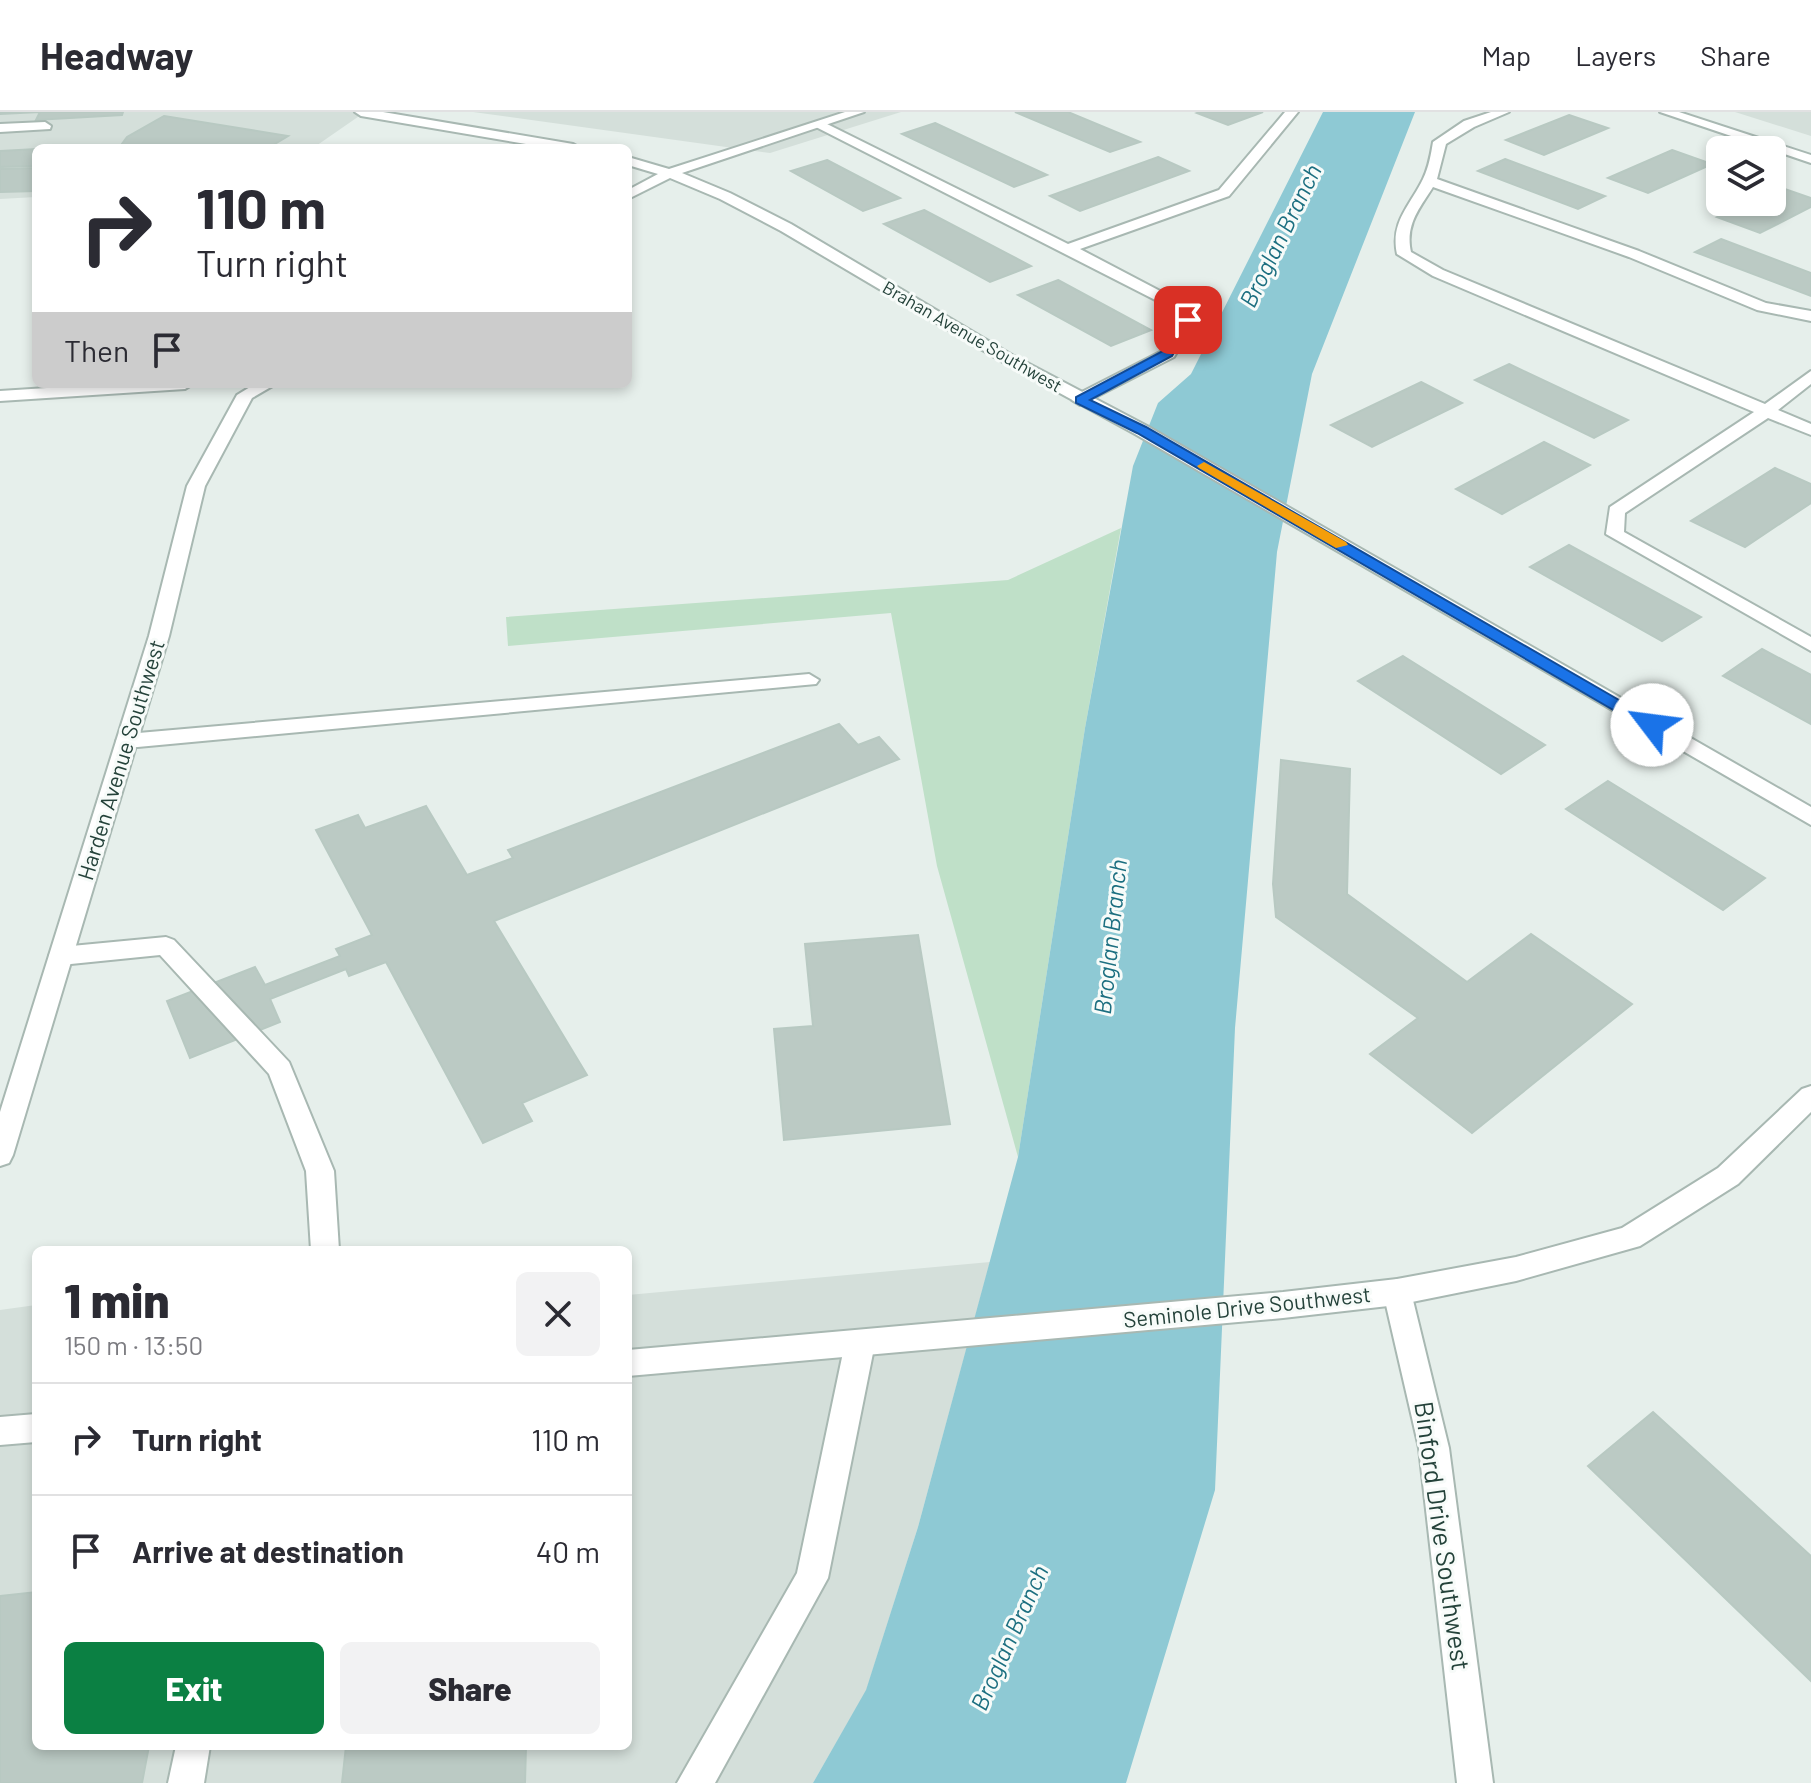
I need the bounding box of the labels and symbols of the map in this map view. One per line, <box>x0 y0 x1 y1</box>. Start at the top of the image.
water label: Broglan Branch <box>1232 159 1327 312</box>
street label: Brahan Avenue Southwest <box>879 276 1066 397</box>
pin <box>1154 286 1222 354</box>
street label: Harden Avenue Southwest <box>71 636 169 883</box>
position arrow <box>1610 683 1694 767</box>
water label: Broglan Branch <box>1087 858 1132 1016</box>
street label: Seminole Drive Southwest <box>1122 1280 1372 1332</box>
street label: Binford Drive Southwest <box>1409 1399 1478 1672</box>
water label: Broglan Branch <box>964 1560 1054 1714</box>

